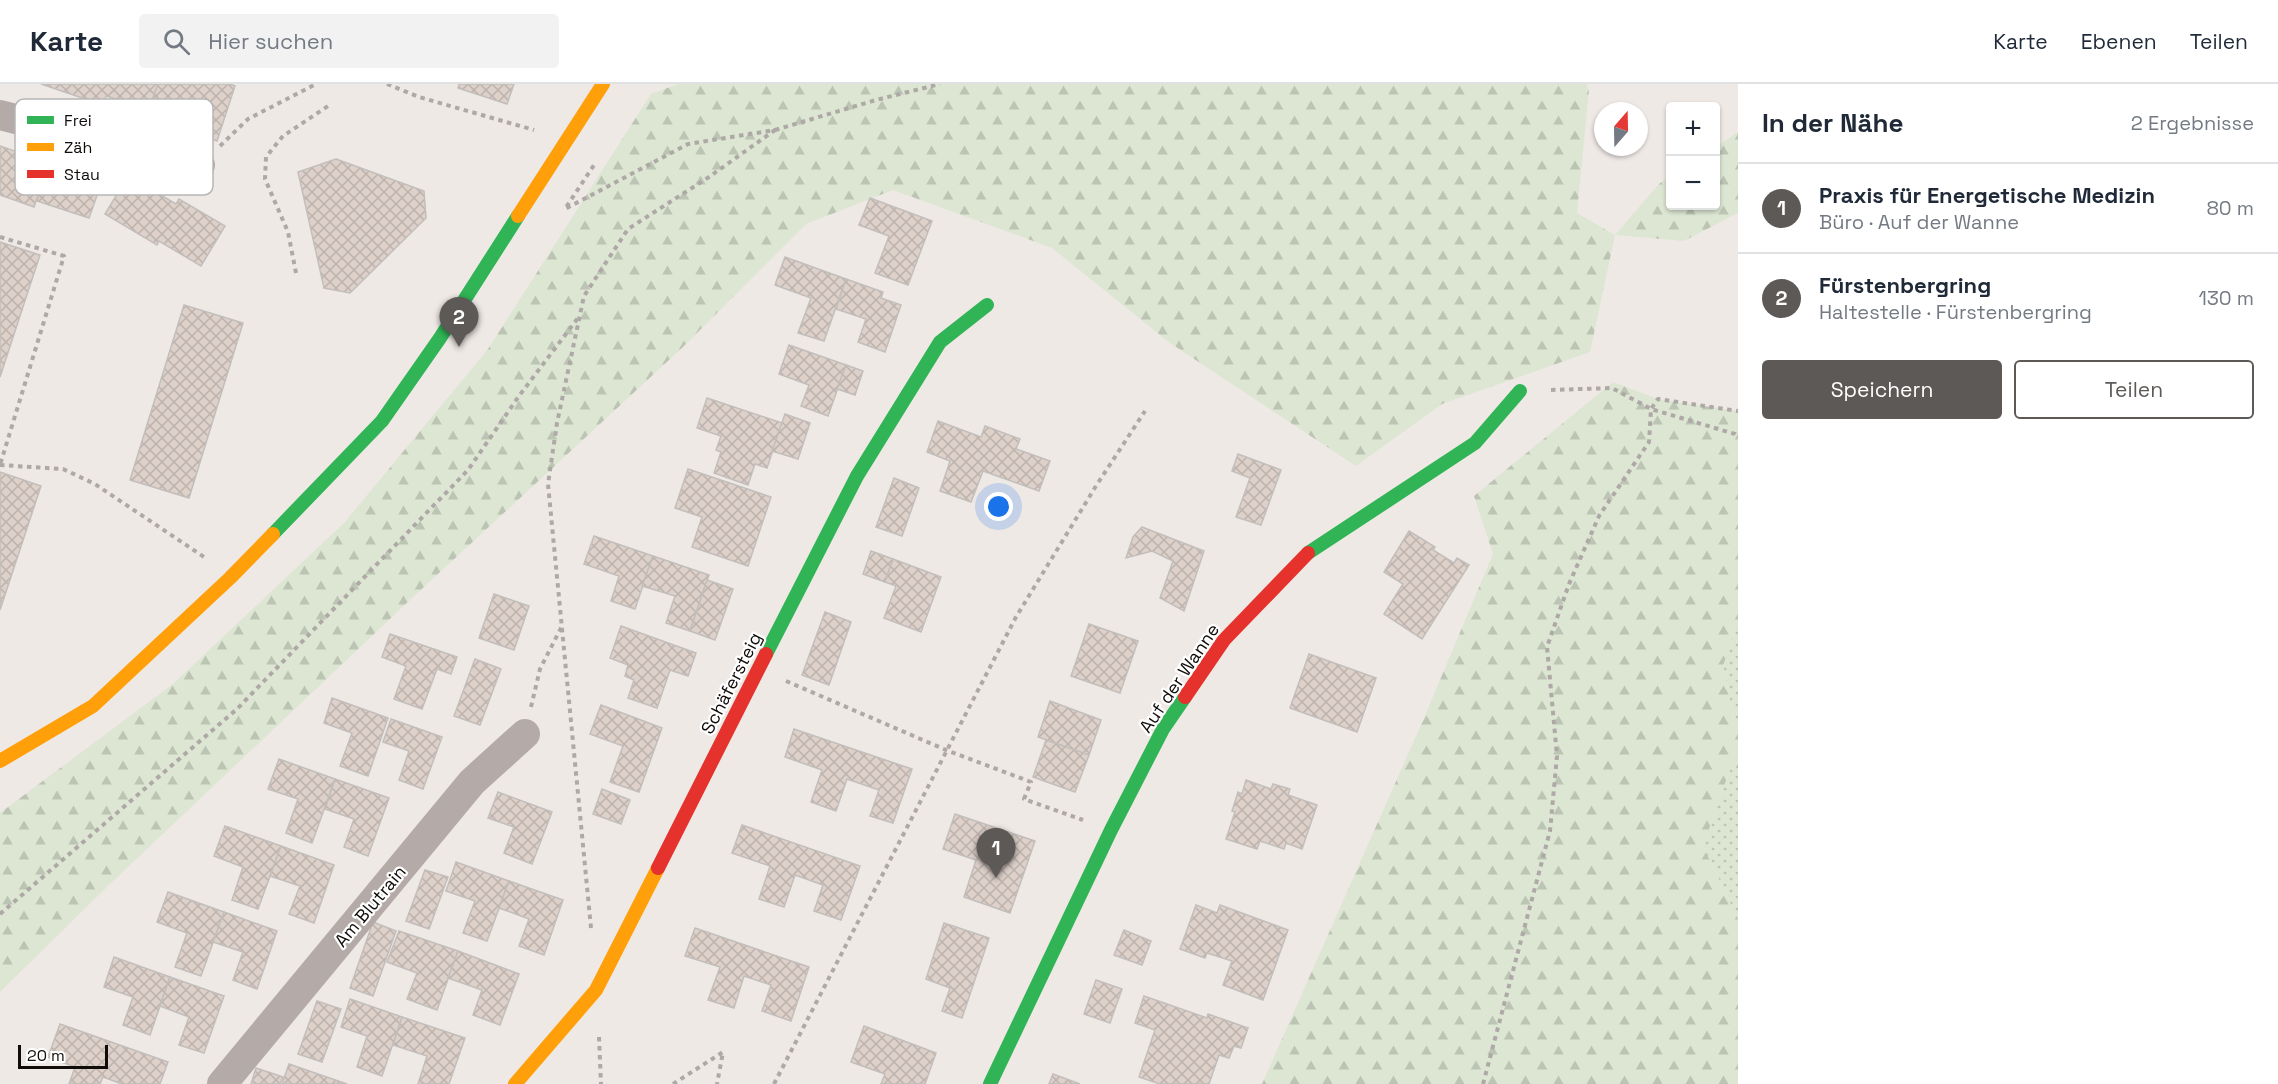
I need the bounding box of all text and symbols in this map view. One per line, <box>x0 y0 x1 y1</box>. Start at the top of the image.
search box <box>139 14 559 68</box>
text: Karte <box>30 23 103 59</box>
icon: search <box>160 25 193 58</box>
text: Hier suchen <box>208 27 333 55</box>
text: Karte <box>1993 28 2048 55</box>
text: Ebenen <box>2081 28 2157 55</box>
text: Teilen <box>2190 28 2248 55</box>
legend <box>15 99 213 195</box>
north arrow <box>1594 102 1648 156</box>
map controls <box>1666 102 1720 210</box>
button: + <box>1666 102 1720 156</box>
text: In der Nähe <box>1762 106 1903 140</box>
text: Frei <box>64 110 92 131</box>
text: 2 Ergebnisse <box>2131 110 2254 136</box>
text: Zäh <box>64 137 92 158</box>
button: − <box>1666 156 1720 210</box>
text: Stau <box>64 164 100 185</box>
text: Praxis für Energetische Medizin <box>1819 181 2155 209</box>
text: 1 <box>1777 195 1786 221</box>
text: 80 m <box>2206 195 2254 221</box>
text: Büro · Auf der Wanne <box>1819 209 2019 235</box>
text: Fürstenbergring <box>1819 271 1991 299</box>
text: 2 <box>1776 285 1787 311</box>
text: 130 m <box>2198 285 2254 311</box>
pin: 2 <box>440 298 478 347</box>
text: Haltestelle · Fürstenbergring <box>1819 299 2092 325</box>
button: Speichern <box>1762 360 2002 419</box>
button: Teilen <box>2014 360 2254 419</box>
your location <box>984 492 1013 521</box>
street label: Auf der Wanne <box>1134 619 1224 737</box>
street label: Schäfersteig <box>695 628 767 738</box>
pin: 1 <box>976 828 1016 878</box>
street label: Am Blutrain <box>329 861 411 951</box>
scale bar <box>18 1042 108 1070</box>
text: 20 m <box>27 1045 65 1066</box>

